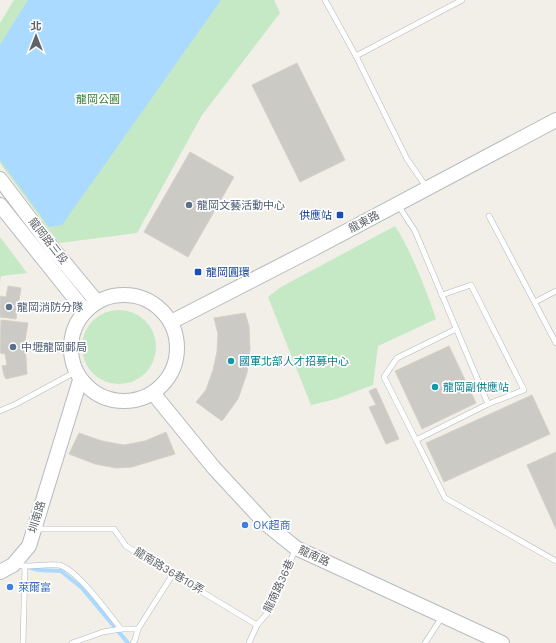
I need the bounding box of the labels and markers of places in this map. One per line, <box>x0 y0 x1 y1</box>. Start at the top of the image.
place label: 龍岡文藝活動中心 <box>197 199 285 212</box>
marker: 龍岡文藝活動中心 <box>184 200 194 210</box>
place label: 供應站 <box>299 209 332 222</box>
marker: 供應站 <box>335 210 345 220</box>
place label: 龍岡圓環 <box>206 266 250 279</box>
marker: 龍岡圓環 <box>193 267 203 277</box>
place label: 龍岡消防分隊 <box>17 301 83 314</box>
marker: 龍岡消防分隊 <box>4 302 14 312</box>
place label: 中壢龍岡郵局 <box>21 341 87 354</box>
marker: 中壢龍岡郵局 <box>8 342 18 352</box>
place label: 國軍北部人才招募中心 <box>239 355 349 368</box>
marker: 國軍北部人才招募中心 <box>226 356 236 366</box>
place label: 龍岡副供應站 <box>443 381 509 394</box>
marker: 龍岡副供應站 <box>430 382 440 392</box>
place label: OK超商 <box>253 519 290 532</box>
marker: OK超商 <box>240 520 250 530</box>
place label: 萊爾富 <box>18 581 51 594</box>
marker: 萊爾富 <box>5 582 15 592</box>

